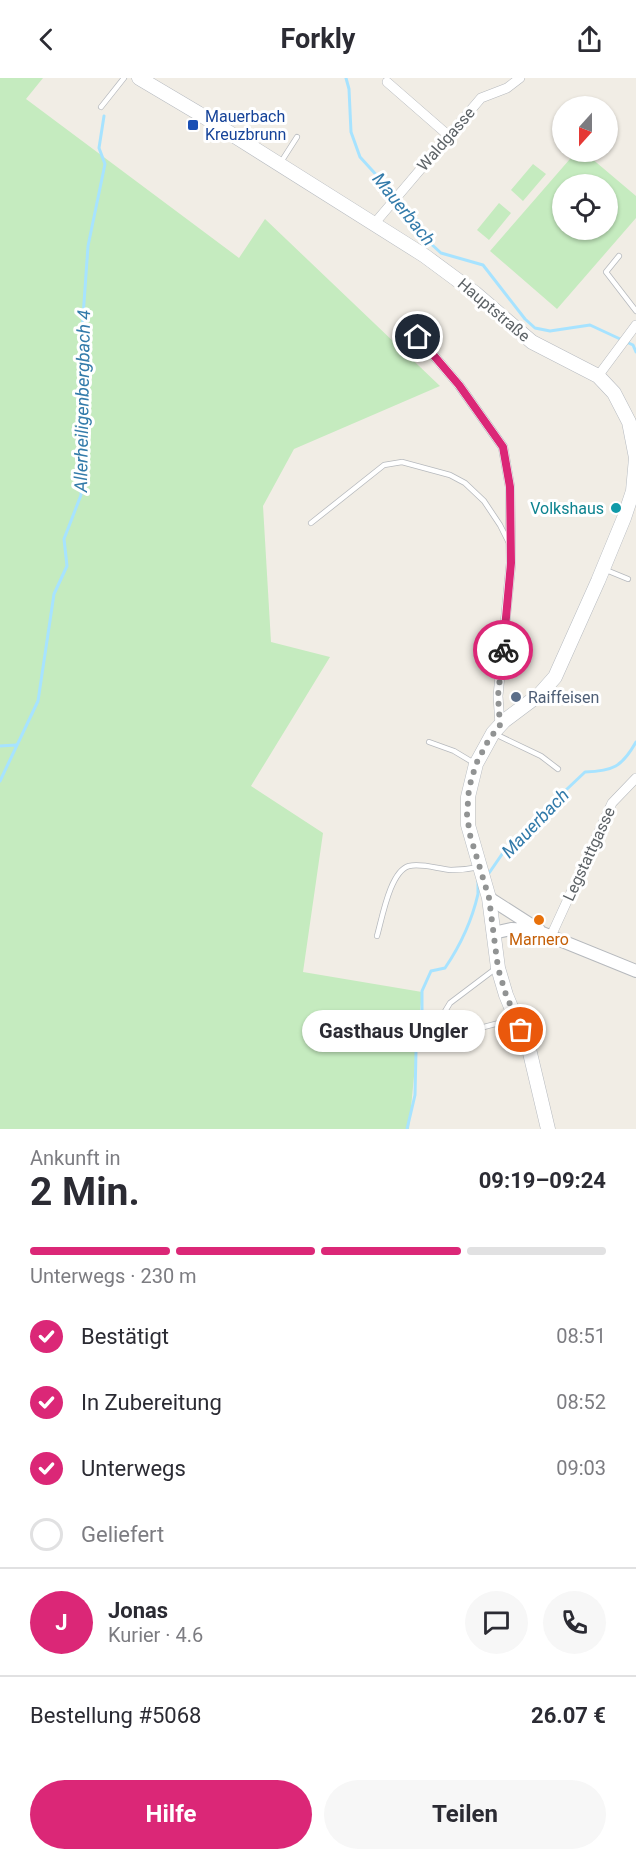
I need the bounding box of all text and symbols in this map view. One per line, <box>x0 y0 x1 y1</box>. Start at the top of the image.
icon: back <box>30 23 63 56</box>
text: Forkly <box>281 23 355 55</box>
icon: share <box>573 23 606 56</box>
north arrow <box>552 96 618 162</box>
map controls <box>552 96 618 240</box>
street label: Waldgasse <box>413 103 479 175</box>
place label: Mauerbach Kreuzbrunn <box>205 107 286 144</box>
marker: Mauerbach Kreuzbrunn <box>186 118 200 132</box>
water label: Mauerbach <box>368 168 440 250</box>
button: locate <box>552 174 618 240</box>
street label: Hauptstraße <box>454 274 534 346</box>
water label: Allerheiligenbergbach 4 <box>70 310 94 493</box>
pin <box>392 311 443 362</box>
icon: home <box>401 320 434 353</box>
place label: Volkshaus <box>530 499 604 518</box>
marker: Volkshaus <box>609 501 623 515</box>
courier <box>473 620 533 680</box>
icon: bike <box>487 634 520 667</box>
place label: Raiffeisen <box>528 688 599 707</box>
marker: Raiffeisen <box>509 690 523 704</box>
water label: Mauerbach <box>497 784 573 862</box>
street label: Legstattgasse <box>559 804 619 904</box>
marker: Marnero <box>532 913 546 927</box>
place label: Marnero <box>509 930 569 949</box>
pin <box>495 1004 546 1055</box>
callout: Gasthaus Ungler <box>302 1009 485 1051</box>
icon: bag <box>504 1013 537 1046</box>
text: Gasthaus Ungler <box>319 1019 468 1043</box>
text: Ankunft in <box>30 1146 121 1170</box>
text: 09:19–09:24 <box>479 1168 606 1193</box>
text: 2 Min. <box>30 1169 140 1215</box>
text: Unterwegs · 230 m <box>30 1264 197 1288</box>
icon: check <box>30 1320 63 1353</box>
text: Bestätigt <box>81 1324 169 1349</box>
text: 08:51 <box>556 1324 606 1348</box>
icon: check <box>30 1386 63 1419</box>
text: In Zubereitung <box>81 1390 222 1415</box>
text: 08:52 <box>556 1390 606 1414</box>
icon: check <box>30 1452 63 1485</box>
text: Unterwegs <box>81 1456 186 1481</box>
text: 09:03 <box>556 1456 606 1480</box>
text: Geliefert <box>81 1522 164 1547</box>
button: chat <box>465 1591 528 1654</box>
button: phone <box>543 1591 606 1654</box>
text: Jonas <box>108 1598 168 1623</box>
text: J <box>55 1610 68 1635</box>
text: Kurier · 4.6 <box>108 1623 203 1647</box>
text: Bestellung #5068 <box>30 1703 201 1728</box>
text: 26.07 € <box>531 1703 606 1728</box>
button: Hilfe <box>30 1780 312 1849</box>
button: Teilen <box>324 1780 606 1849</box>

